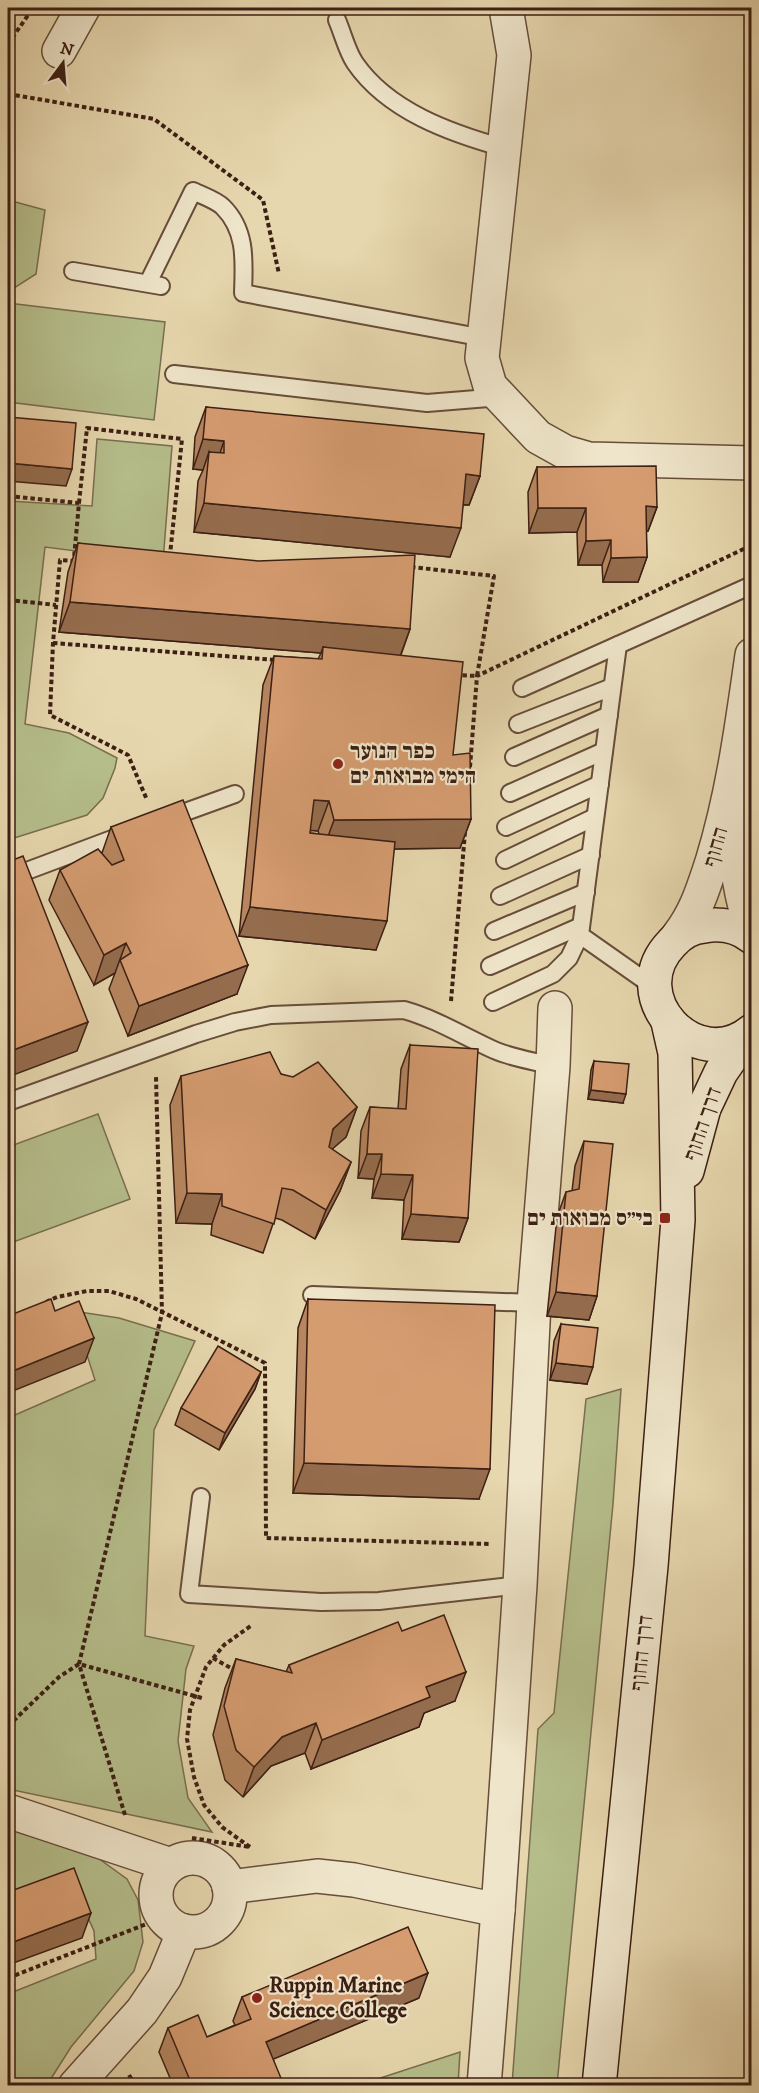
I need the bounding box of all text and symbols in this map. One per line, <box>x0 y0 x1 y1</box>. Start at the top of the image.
north arrow <box>33 33 93 93</box>
text: N <box>58 38 76 61</box>
place label: כפר הנוער הימי מבואות ים <box>350 738 476 790</box>
marker: כפר הנוער הימי מבואות ים <box>331 757 345 771</box>
street label: החוף <box>697 824 735 870</box>
street label: דרך החוף <box>678 1084 728 1164</box>
place label: בי״ס מבואות ים <box>527 1205 653 1232</box>
marker: בי״ס מבואות ים <box>658 1211 672 1225</box>
street label: דרך החוף <box>625 1614 659 1692</box>
place label: Ruppin Marine Science College <box>269 1972 407 2024</box>
marker: Ruppin Marine Science College <box>250 1991 264 2005</box>

